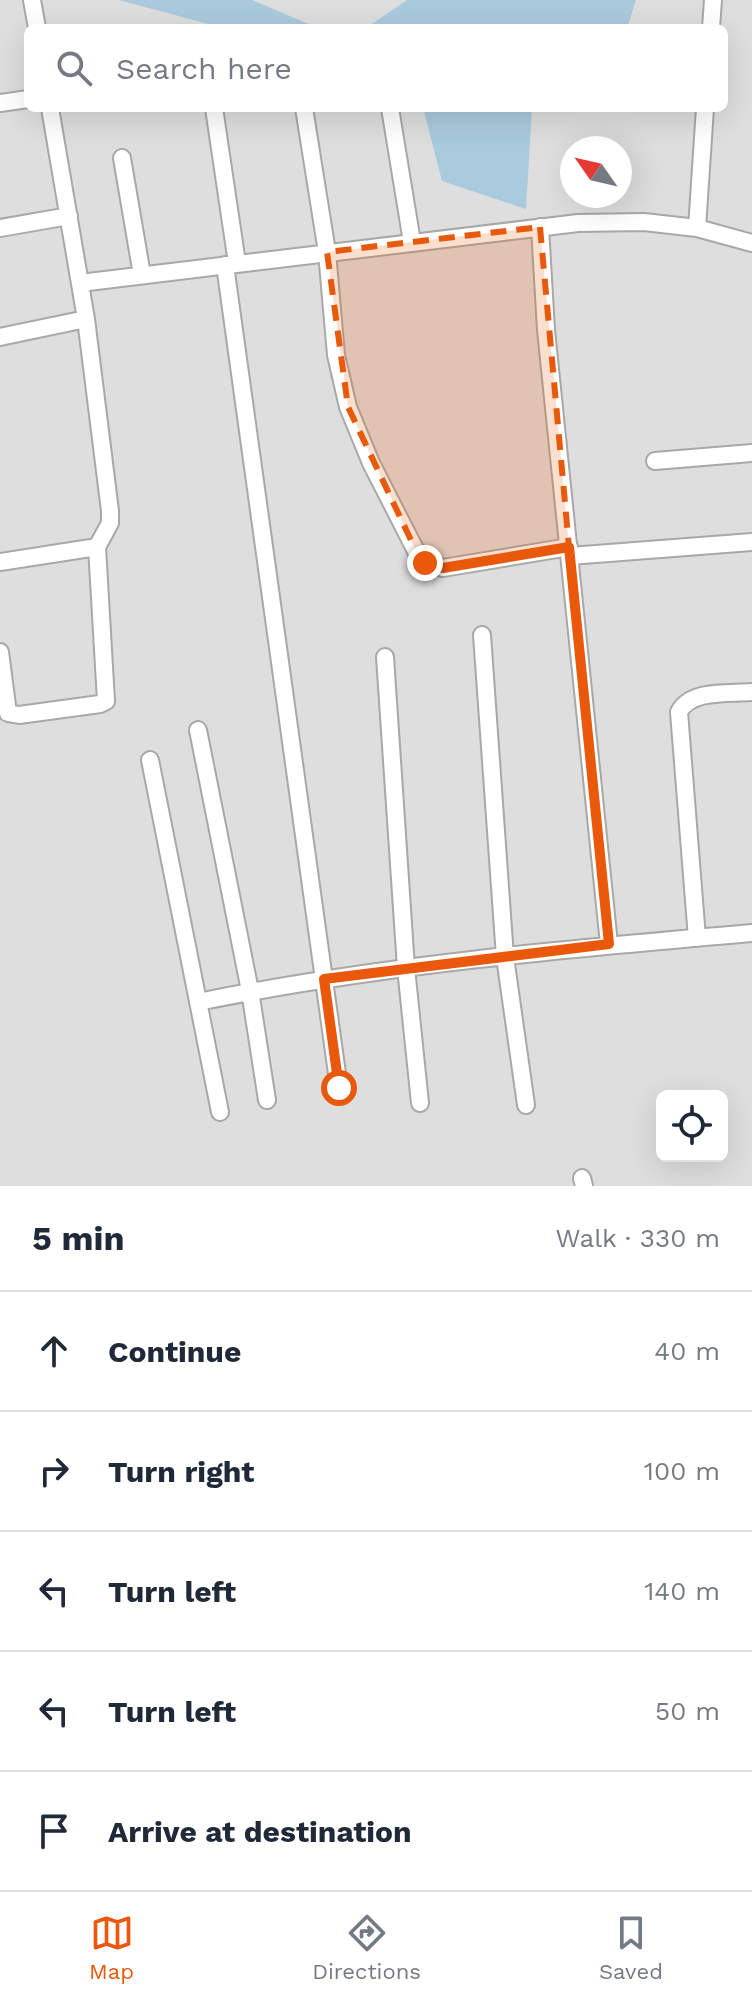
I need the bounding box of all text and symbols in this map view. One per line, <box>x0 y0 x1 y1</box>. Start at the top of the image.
search box <box>24 24 728 112</box>
icon: search <box>52 46 96 90</box>
text: Search here <box>116 51 292 86</box>
north arrow <box>560 136 632 208</box>
route end <box>407 545 443 581</box>
route start <box>321 1070 357 1106</box>
map controls <box>656 1090 728 1162</box>
button: locate <box>656 1090 728 1162</box>
text: 5 min <box>32 1218 125 1258</box>
text: Walk · 330 m <box>555 1223 720 1253</box>
icon: ahead <box>32 1329 76 1373</box>
text: Continue <box>108 1334 241 1369</box>
text: 40 m <box>654 1336 720 1366</box>
icon: right <box>32 1449 76 1493</box>
text: Turn right <box>108 1454 254 1489</box>
text: 100 m <box>644 1456 720 1486</box>
icon: left <box>32 1569 76 1613</box>
text: Turn left <box>108 1574 236 1609</box>
text: 140 m <box>644 1576 720 1606</box>
icon: left <box>32 1689 76 1733</box>
text: Turn left <box>108 1694 236 1729</box>
text: 50 m <box>655 1696 720 1726</box>
icon: arrive <box>32 1809 76 1853</box>
text: Arrive at destination <box>108 1814 412 1849</box>
tab: Map <box>89 1911 134 1984</box>
tab: Directions <box>312 1911 421 1984</box>
tab: Saved <box>599 1911 663 1984</box>

